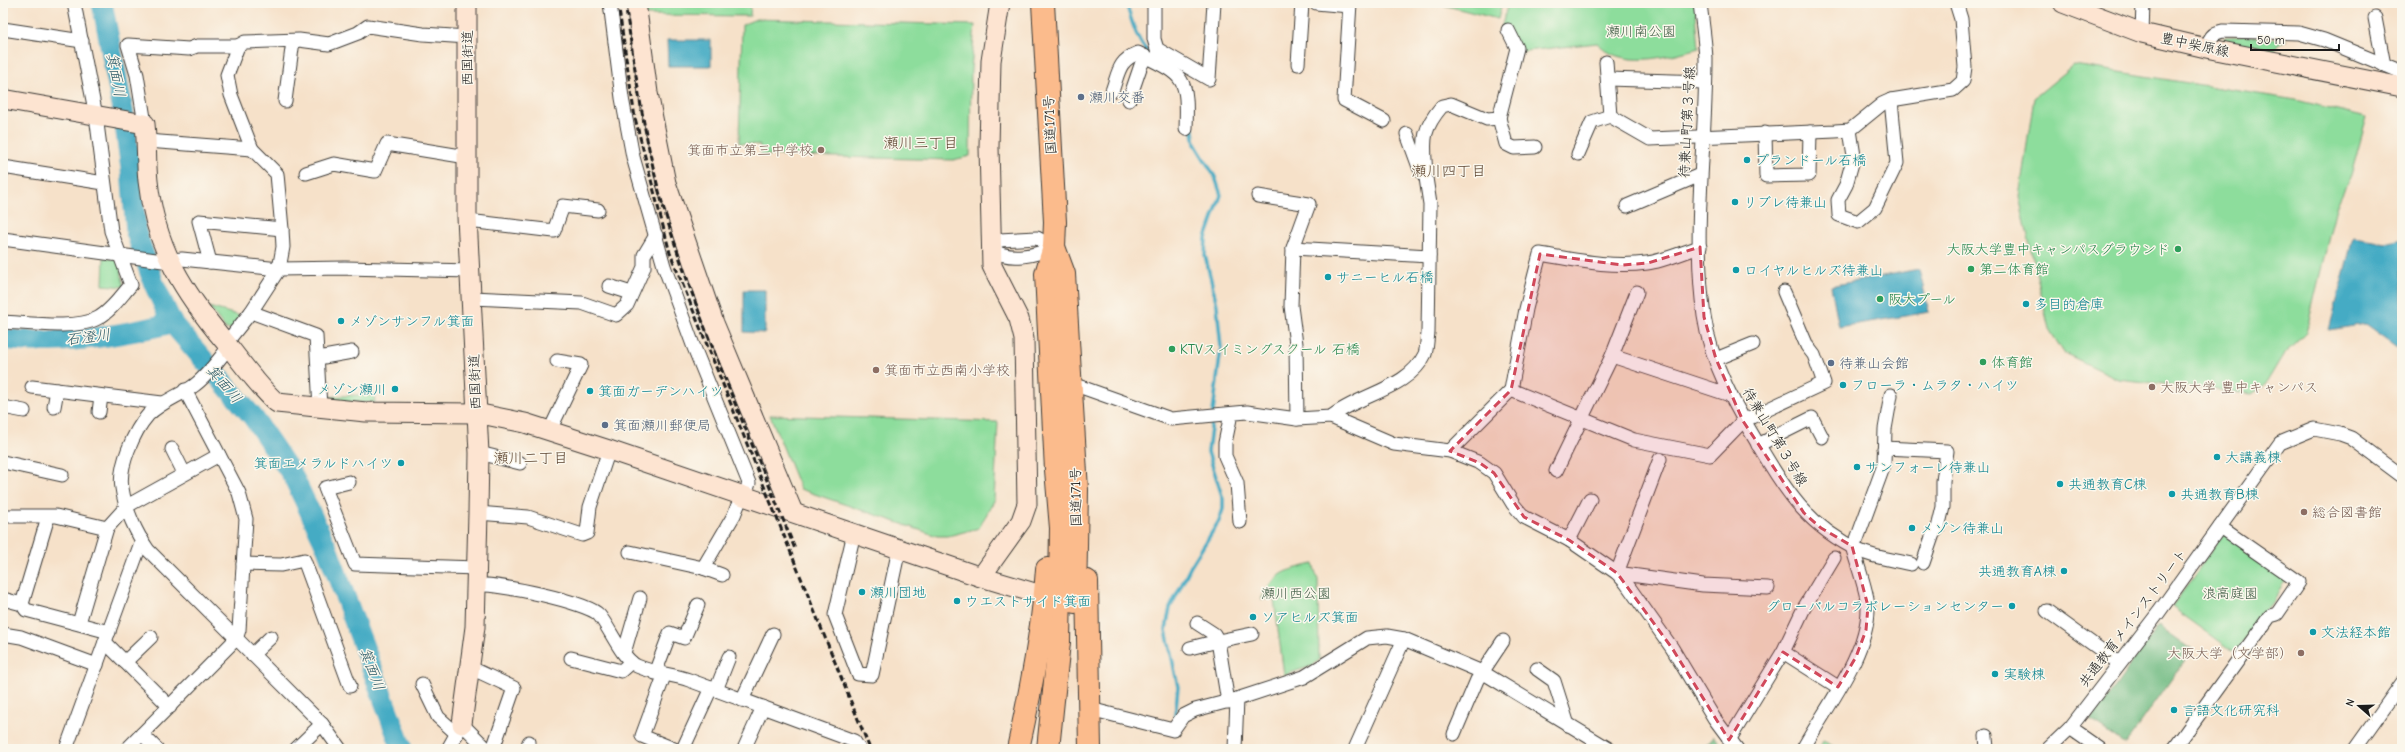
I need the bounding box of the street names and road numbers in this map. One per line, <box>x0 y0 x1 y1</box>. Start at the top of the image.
street label: 豊中柴原線 <box>2159 29 2231 61</box>
street label: 西国街道 <box>459 30 476 86</box>
street label: 待兼山町第３号線 <box>1676 66 1698 178</box>
street label: 国道171号 <box>1040 95 1060 155</box>
street label: 西国街道 <box>466 354 484 410</box>
street label: 待兼山町第３号線 <box>1739 385 1811 489</box>
street label: 国道171号 <box>1067 467 1085 527</box>
street label: 共通教育メインストリート <box>2075 545 2191 691</box>

